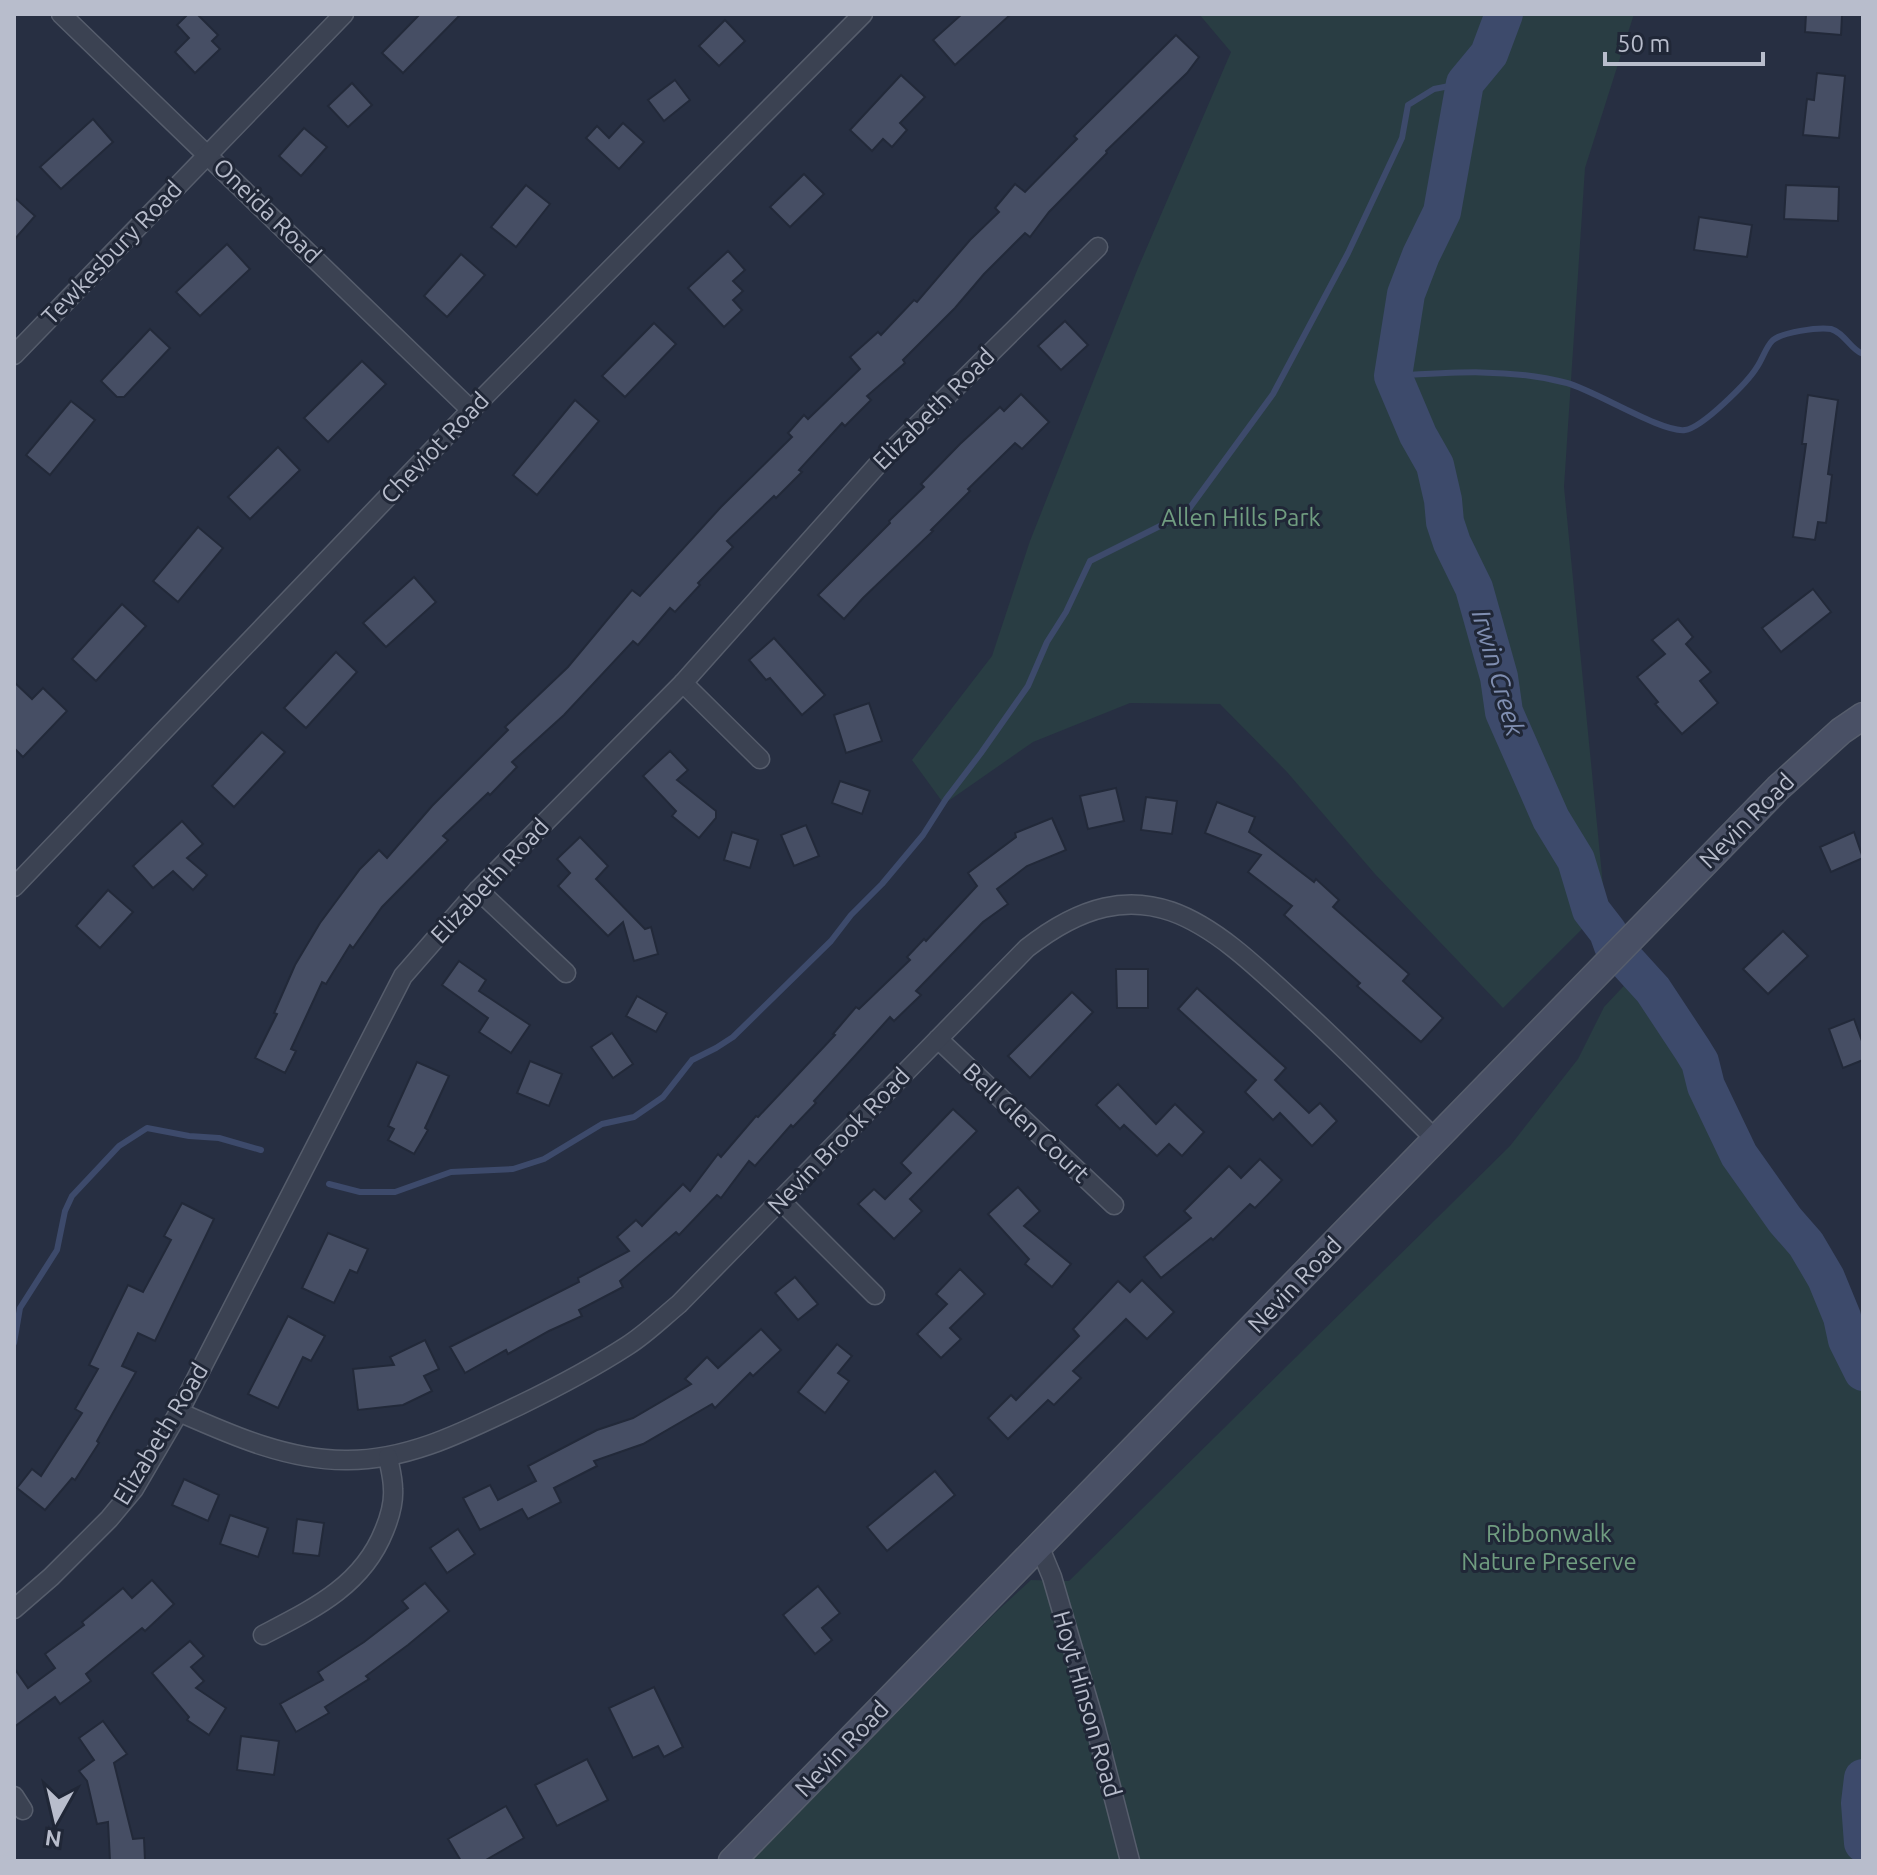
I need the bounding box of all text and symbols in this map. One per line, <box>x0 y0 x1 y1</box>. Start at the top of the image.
scale bar <box>1605 16 1763 66</box>
text: 50 m <box>1617 30 1670 57</box>
street label: Oneida Road <box>208 153 327 268</box>
street label: Tewkesbury Road <box>36 175 187 330</box>
street label: Elizabeth Road <box>867 342 1000 475</box>
street label: Cheviot Road <box>375 387 494 509</box>
park label: Allen Hills Park <box>1161 504 1321 531</box>
water label: Irwin Creek <box>1467 606 1530 740</box>
street label: Nevin Road <box>1694 768 1799 873</box>
street label: Elizabeth Road <box>425 813 554 948</box>
street label: Bell Glen Court <box>958 1057 1095 1188</box>
street label: Nevin Brook Road <box>762 1062 915 1219</box>
street label: Nevin Road <box>1242 1231 1347 1338</box>
street label: Elizabeth Road <box>108 1358 213 1509</box>
park label: Ribbonwalk Nature Preserve <box>1461 1520 1637 1575</box>
street label: Hoyt Hinson Road <box>1048 1608 1127 1800</box>
street label: Nevin Road <box>789 1695 894 1802</box>
north arrow <box>16 1779 96 1859</box>
text: N <box>43 1826 63 1853</box>

